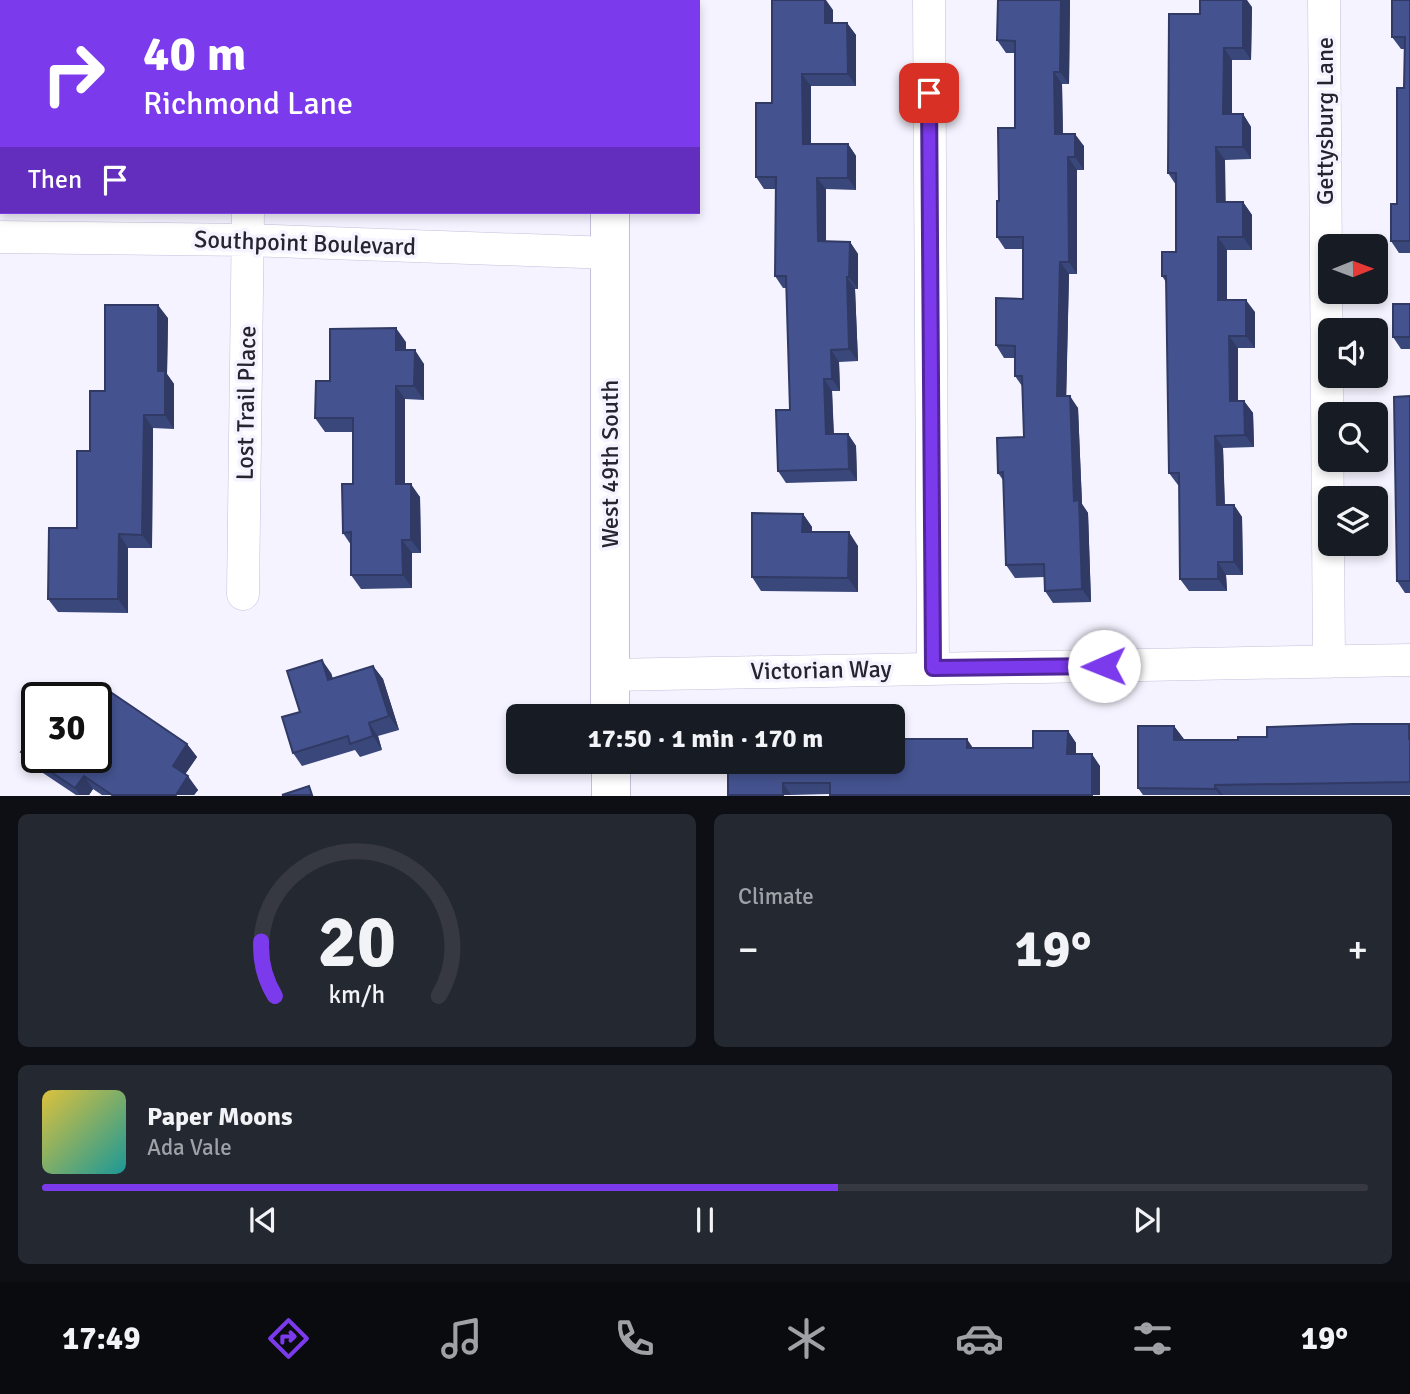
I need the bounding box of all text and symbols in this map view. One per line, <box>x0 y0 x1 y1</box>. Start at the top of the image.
text: 40 m <box>143 24 246 84</box>
icon: right <box>28 28 119 119</box>
street label: Gettysburg Lane <box>1310 37 1340 205</box>
pin <box>899 63 959 123</box>
icon: arrive <box>910 74 948 112</box>
text: Richmond Lane <box>143 84 353 123</box>
icon: arrive <box>96 161 134 199</box>
text: Then <box>28 164 82 196</box>
street label: Southpoint Boulevard <box>194 224 416 262</box>
north arrow <box>1318 234 1388 304</box>
map controls <box>1318 234 1388 556</box>
button: sound <box>1318 318 1388 388</box>
street label: Lost Trail Place <box>230 325 262 481</box>
street label: West 49th South <box>595 380 625 548</box>
button: search <box>1318 402 1388 472</box>
button: layers <box>1318 486 1388 556</box>
position arrow <box>1067 629 1141 703</box>
street label: Victorian Way <box>750 654 892 686</box>
speed limit sign: 30 <box>21 682 112 773</box>
text: 17:50 · 1 min · 170 m <box>588 723 823 755</box>
text: Climate <box>738 882 814 911</box>
text: 20 <box>318 899 396 988</box>
text: 19° <box>1015 917 1091 981</box>
text: − <box>738 926 759 973</box>
text: + <box>1347 926 1368 973</box>
text: km/h <box>329 979 385 1010</box>
text: Paper Moons <box>147 1101 293 1133</box>
text: Ada Vale <box>147 1133 232 1162</box>
icon: previous <box>244 1201 282 1239</box>
icon: pause <box>686 1201 724 1239</box>
icon: next <box>1128 1201 1166 1239</box>
icon: directions <box>264 1314 313 1363</box>
icon: music <box>437 1314 486 1363</box>
icon: phone <box>610 1314 659 1363</box>
icon: climate <box>782 1314 831 1363</box>
icon: car <box>955 1314 1004 1363</box>
icon: filters <box>1128 1314 1177 1363</box>
text: 17:49 <box>62 1319 140 1358</box>
text: 19° <box>1301 1319 1348 1358</box>

